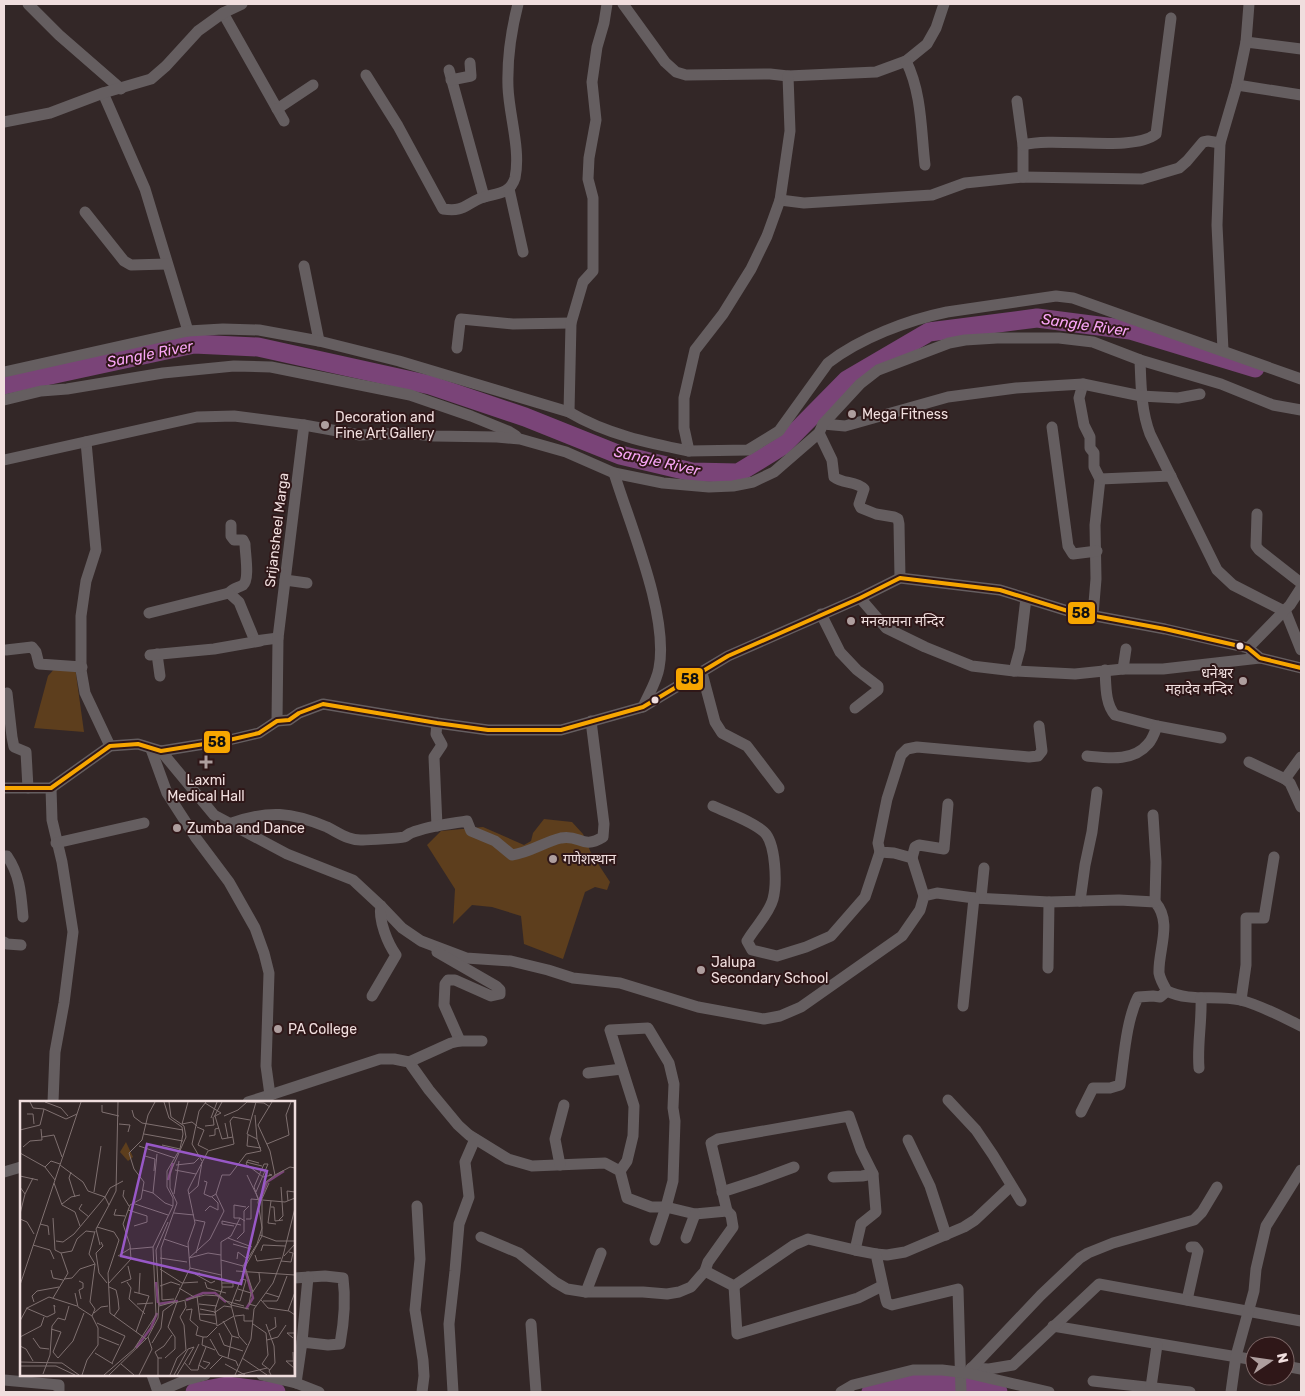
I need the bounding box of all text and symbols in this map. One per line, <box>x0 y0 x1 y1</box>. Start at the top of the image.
water label: Sangle River <box>1040 310 1131 340</box>
water label: Sangle River <box>105 337 196 371</box>
place label: Mega Fitness <box>862 406 948 423</box>
marker: Mega Fitness <box>846 408 858 420</box>
place label: Decoration and Fine Art Gallery <box>335 409 435 442</box>
marker: Decoration and Fine Art Gallery <box>319 419 331 431</box>
water label: Sangle River <box>612 442 703 480</box>
street label: Srijansheel Marga <box>262 472 292 588</box>
line badge: 58 <box>1067 601 1096 625</box>
text: 58 <box>1072 605 1090 622</box>
place label: मनकामना मन्दिर <box>861 613 944 630</box>
marker: मनकामना मन्दिर <box>845 615 857 627</box>
unlabelled marker <box>1235 641 1245 651</box>
place label: धनेश्वर महादेव मन्दिर <box>1165 664 1233 698</box>
line badge: 58 <box>675 667 704 691</box>
text: 58 <box>681 671 699 688</box>
marker: धनेश्वर महादेव मन्दिर <box>1237 675 1249 687</box>
unlabelled marker <box>650 695 660 705</box>
line badge: 58 <box>203 730 231 754</box>
text: 58 <box>208 734 226 751</box>
marker: Laxmi Medical Hall <box>199 755 213 769</box>
place label: Laxmi Medical Hall <box>167 772 245 805</box>
place label: Zumba and Dance <box>187 820 305 837</box>
marker: Zumba and Dance <box>171 822 183 834</box>
place label: गणेशस्थान <box>563 850 616 868</box>
marker: गणेशस्थान <box>547 853 559 865</box>
place label: Jalupa Secondary School <box>711 954 828 987</box>
marker: Jalupa Secondary School <box>695 964 707 976</box>
place label: PA College <box>288 1021 357 1038</box>
marker: PA College <box>272 1023 284 1035</box>
inset map <box>20 1101 295 1376</box>
north arrow <box>1245 1336 1295 1386</box>
text: N <box>1273 1351 1292 1365</box>

